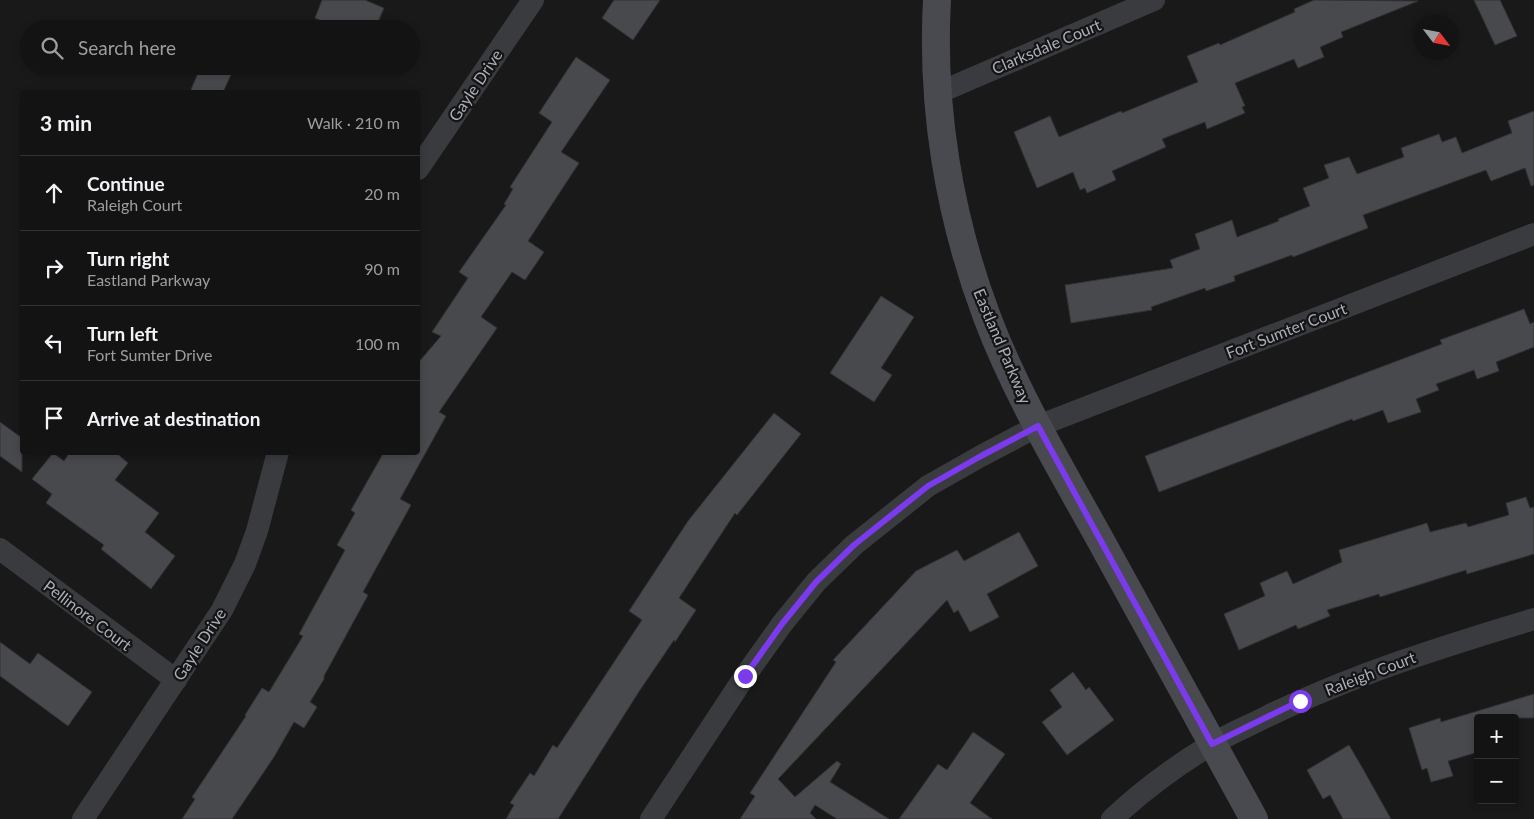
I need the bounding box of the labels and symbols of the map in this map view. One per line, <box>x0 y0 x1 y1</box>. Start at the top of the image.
street label: Clarksdale Court <box>989 14 1104 78</box>
north arrow <box>1414 15 1459 60</box>
street label: Gayle Drive <box>444 46 506 124</box>
street label: Eastland Parkway <box>970 286 1036 407</box>
street label: Fort Sumter Court <box>1223 298 1349 362</box>
street label: Pellinore Court <box>40 576 136 654</box>
street label: Gayle Drive <box>169 604 229 684</box>
street label: Raleigh Court <box>1322 647 1418 699</box>
route end <box>734 665 757 688</box>
route start <box>1289 690 1312 713</box>

